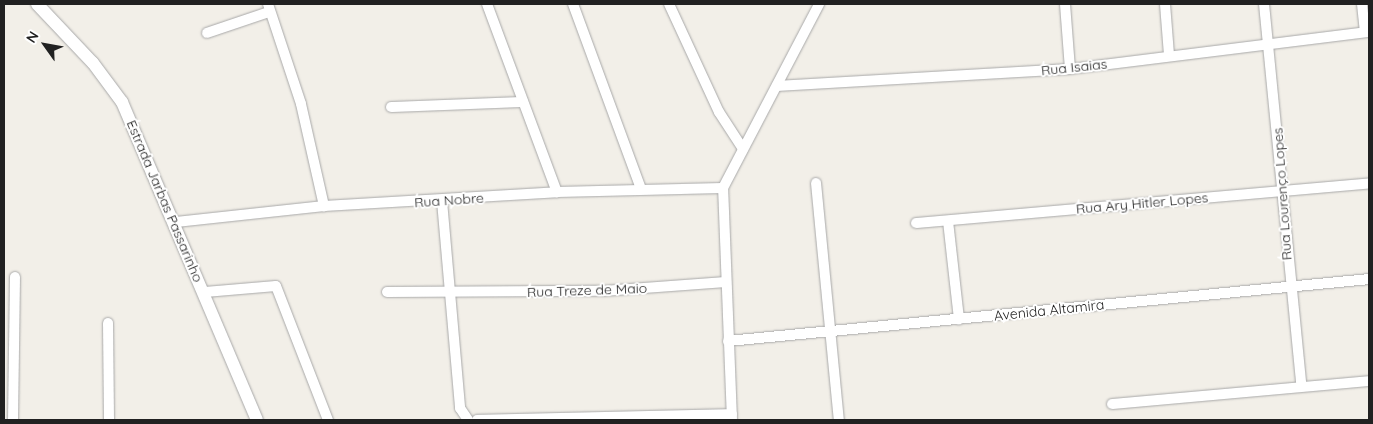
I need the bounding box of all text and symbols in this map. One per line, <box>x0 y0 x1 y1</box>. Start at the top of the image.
north arrow <box>20 20 70 70</box>
text: N <box>22 28 43 46</box>
street label: Rua Isaias <box>1040 55 1108 79</box>
street label: Estrada Jarbas Passarinho <box>123 117 207 285</box>
street label: Rua Lourenço Lopes <box>1269 127 1295 261</box>
street label: Rua Nobre <box>414 189 484 211</box>
street label: Rua Ary Hitler Lopes <box>1075 189 1209 217</box>
street label: Rua Treze de Maio <box>527 280 647 300</box>
street label: Avenida Altamira <box>993 296 1105 324</box>

